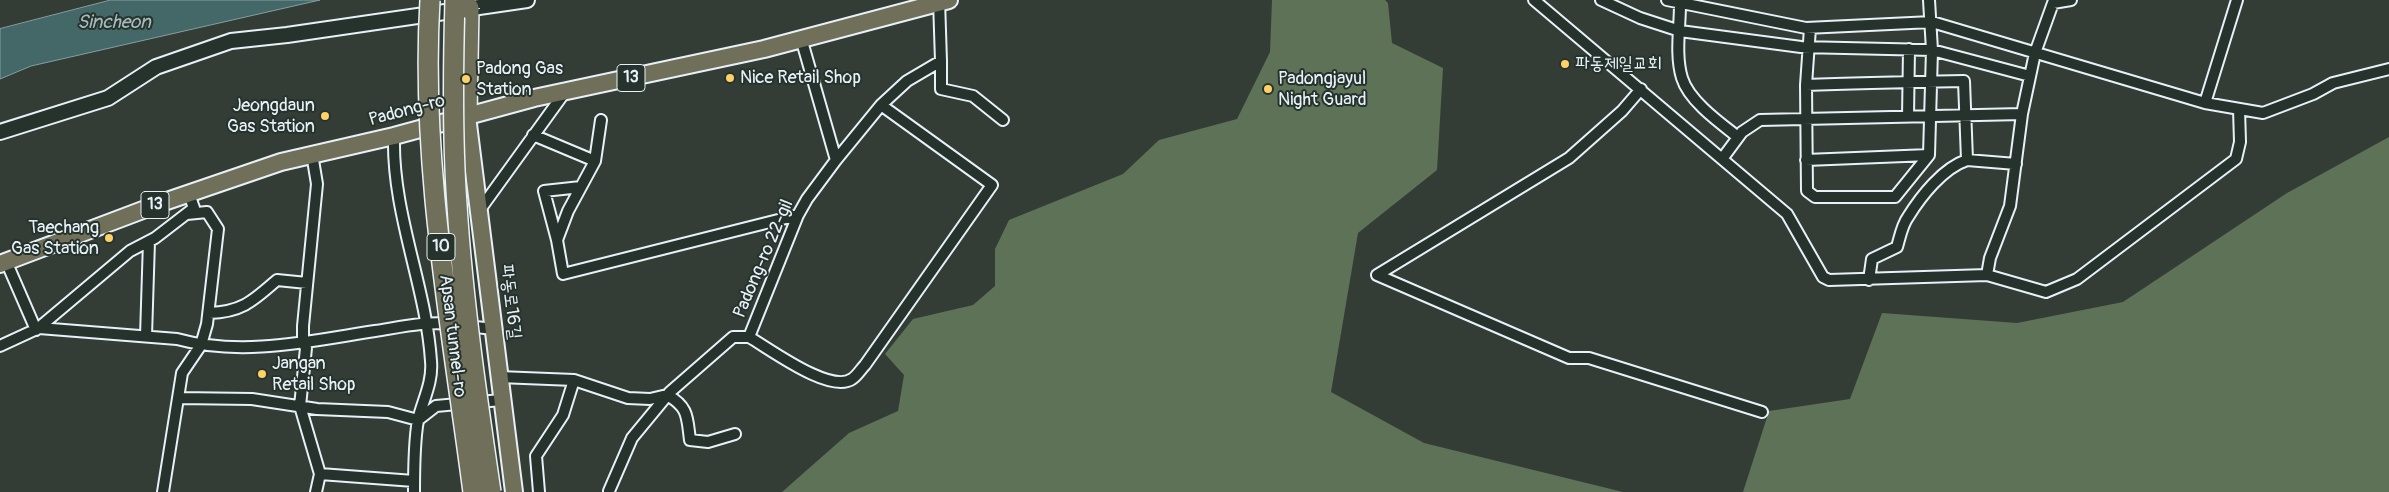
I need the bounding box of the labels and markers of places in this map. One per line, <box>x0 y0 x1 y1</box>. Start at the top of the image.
place label: 파동제일교회 <box>1575 53 1662 75</box>
place label: Padong Gas Station <box>476 58 563 100</box>
marker: 파동제일교회 <box>1559 58 1571 70</box>
place label: Nice Retail Shop <box>740 67 861 89</box>
place label: Padongjayul Night Guard <box>1278 68 1366 110</box>
marker: Nice Retail Shop <box>724 72 736 84</box>
marker: Padong Gas Station <box>460 73 472 85</box>
marker: Padongjayul Night Guard <box>1262 83 1274 95</box>
place label: Jeongdaun Gas Station <box>227 95 315 138</box>
marker: Jeongdaun Gas Station <box>319 110 331 122</box>
place label: Taechang Gas Station <box>11 217 99 260</box>
marker: Taechang Gas Station <box>103 232 115 244</box>
place label: Jangan Retail Shop <box>272 353 356 396</box>
marker: Jangan Retail Shop <box>256 368 268 380</box>

